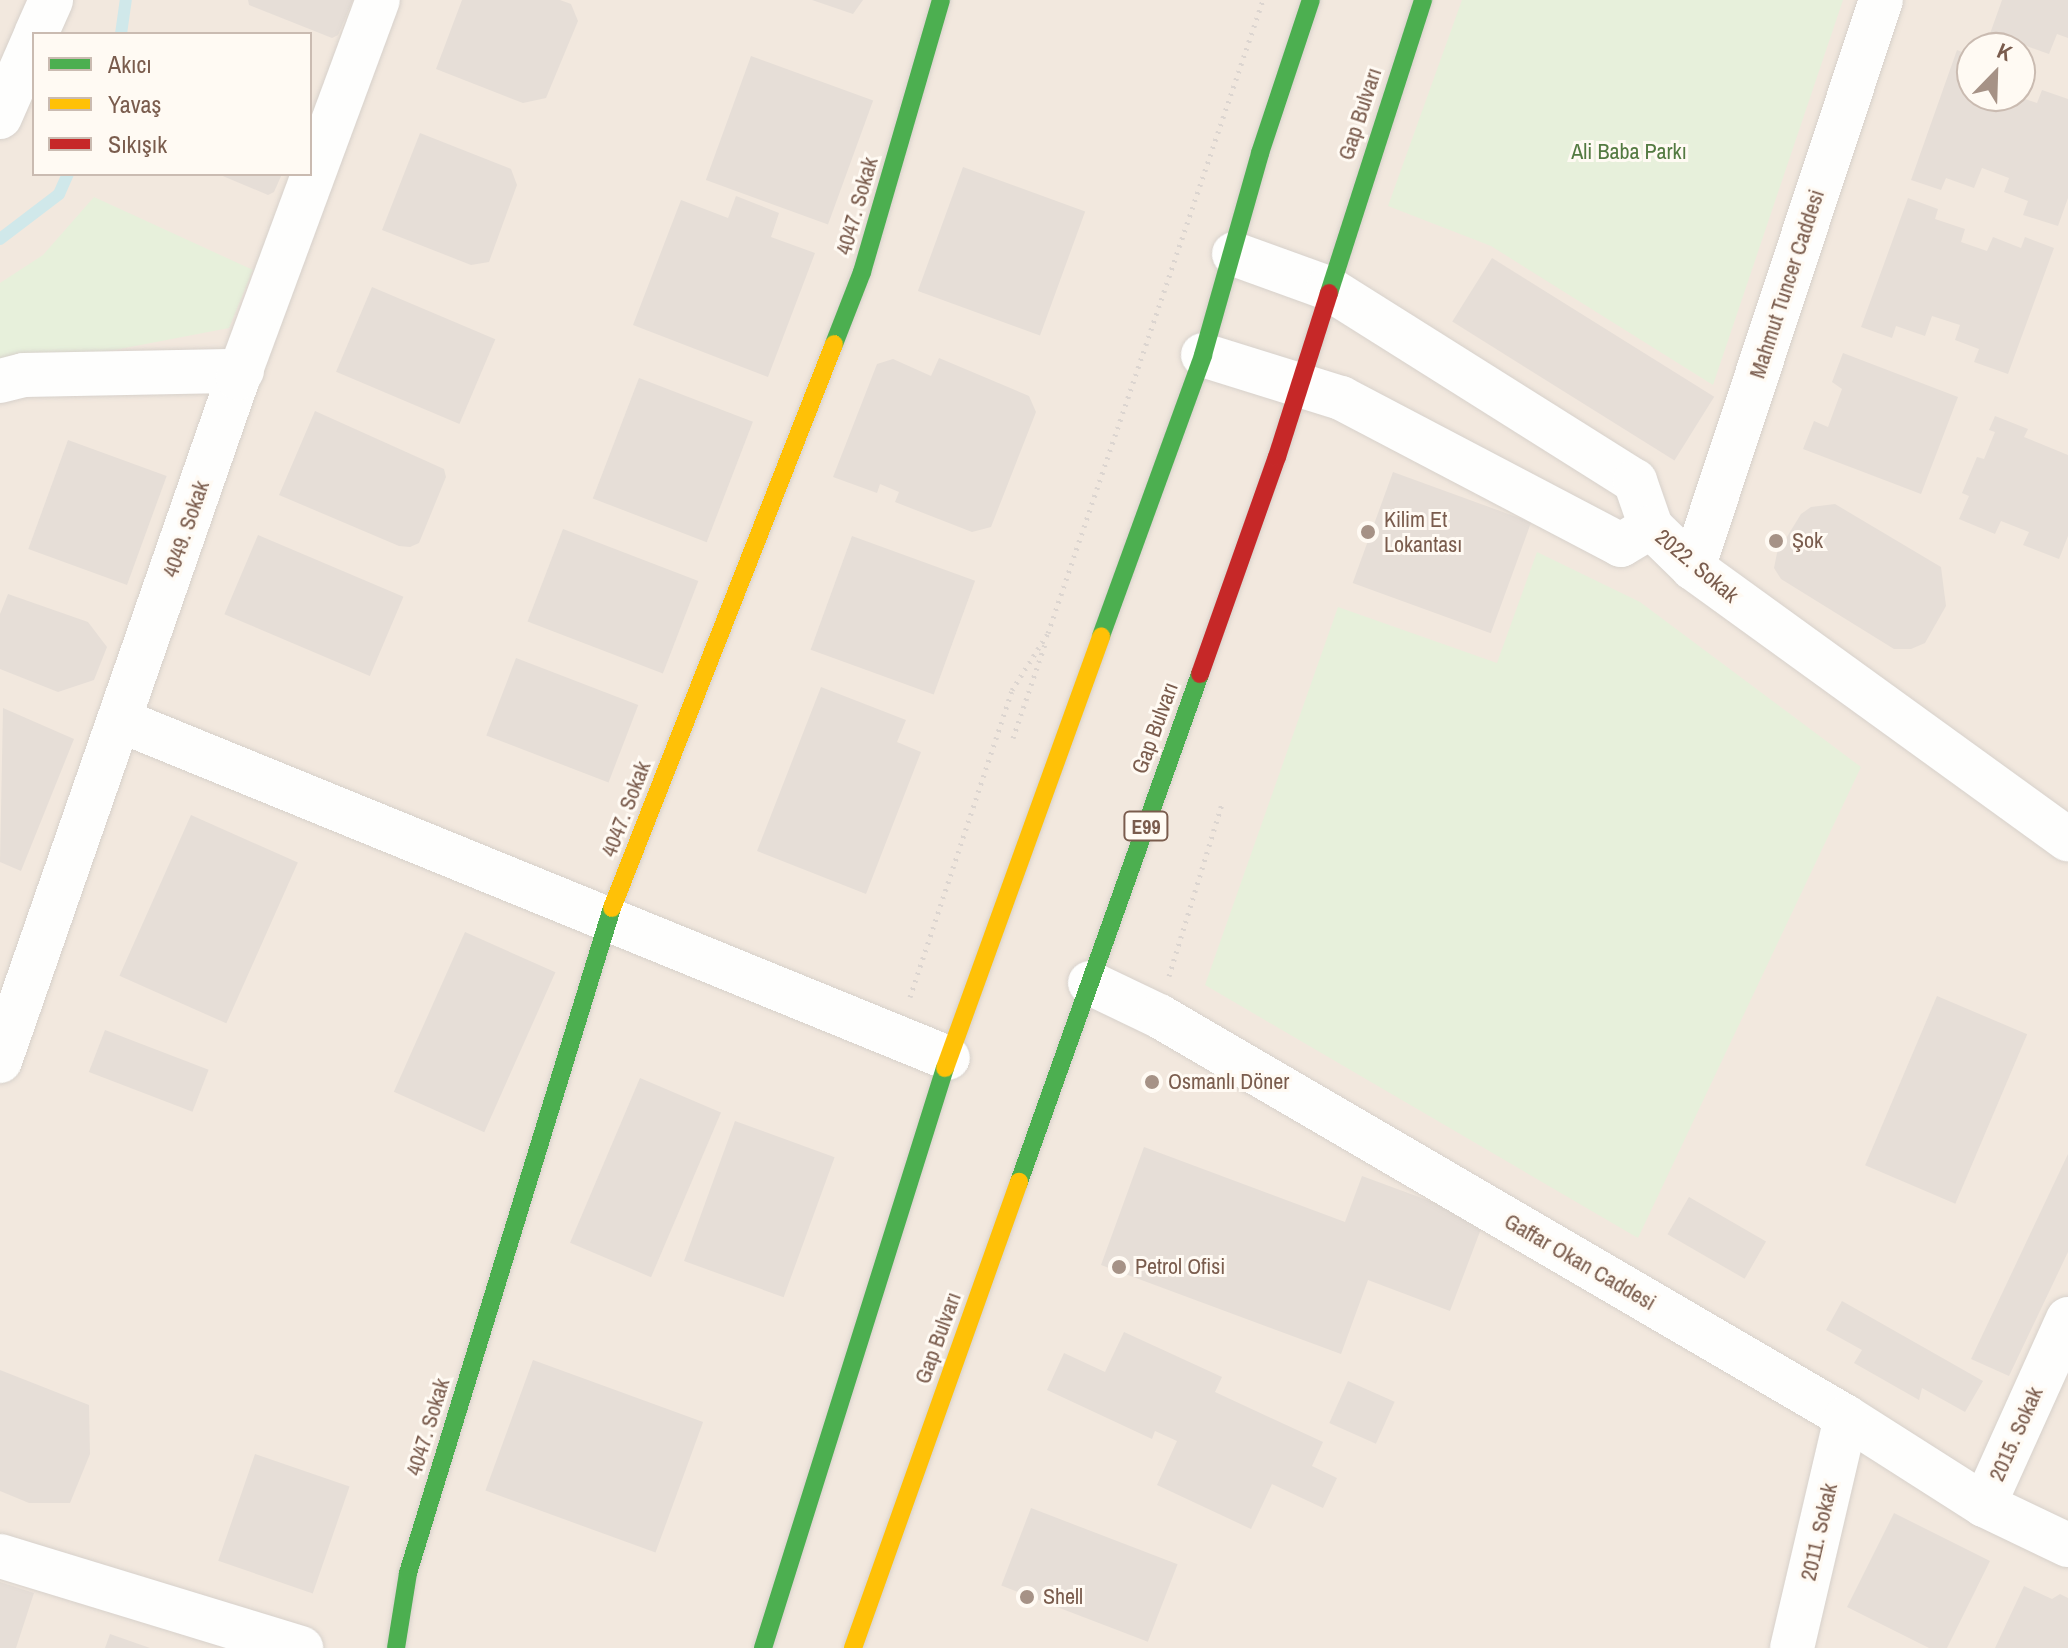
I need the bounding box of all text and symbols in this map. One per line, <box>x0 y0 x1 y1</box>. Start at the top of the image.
legend <box>32 32 312 176</box>
north arrow <box>1956 32 2036 112</box>
text: K <box>1993 35 2016 68</box>
text: Akıcı <box>108 48 152 80</box>
street label: Gap Bulvarı <box>1333 65 1387 163</box>
text: Yavaş <box>108 88 161 120</box>
text: Sıkışık <box>108 128 167 160</box>
park label: Ali Baba Parkı <box>1571 139 1687 165</box>
street label: 4047. Sokak <box>830 154 884 258</box>
street label: Mahmut Tuncer Caddesi <box>1744 186 1830 382</box>
street label: 4049. Sokak <box>157 477 215 581</box>
place label: Kilim Et Lokantası <box>1384 506 1462 558</box>
marker: Kilim Et Lokantası <box>1359 523 1377 541</box>
street label: 2022. Sokak <box>1650 524 1744 608</box>
place label: Şok <box>1792 528 1823 554</box>
marker: Şok <box>1767 532 1785 550</box>
street label: Gap Bulvarı <box>1126 679 1184 777</box>
street label: 4047. Sokak <box>596 757 656 861</box>
road number: E99 <box>1122 810 1170 842</box>
place label: Osmanlı Döner <box>1168 1069 1289 1095</box>
marker: Osmanlı Döner <box>1143 1073 1161 1091</box>
street label: Gaffar Okan Caddesi <box>1500 1208 1660 1316</box>
place label: Petrol Ofisi <box>1135 1254 1225 1280</box>
marker: Petrol Ofisi <box>1110 1258 1128 1276</box>
street label: Gap Bulvarı <box>909 1289 967 1387</box>
street label: 4047. Sokak <box>401 1375 455 1479</box>
street label: 2015. Sokak <box>1984 1383 2048 1485</box>
street label: 2011. Sokak <box>1795 1481 1843 1583</box>
place label: Shell <box>1043 1584 1083 1610</box>
marker: Shell <box>1018 1588 1036 1606</box>

